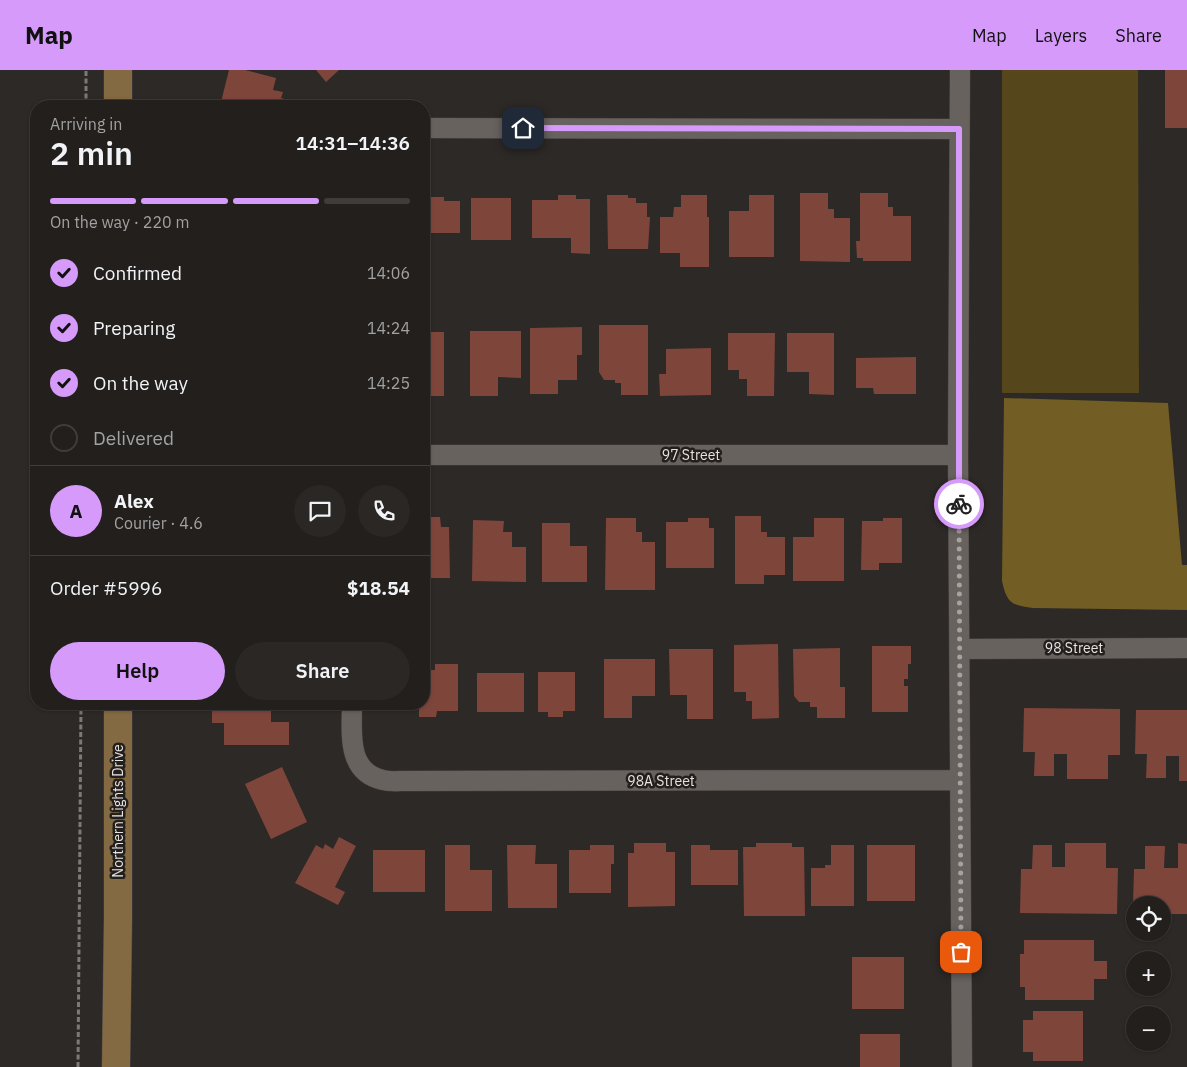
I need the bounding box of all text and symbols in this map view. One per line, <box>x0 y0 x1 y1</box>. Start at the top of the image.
text: Map <box>25 19 73 51</box>
text: Map <box>972 24 1007 47</box>
text: Layers <box>1035 24 1087 47</box>
text: Share <box>1115 24 1162 47</box>
pin <box>502 107 544 149</box>
text: Arriving in <box>50 114 122 134</box>
icon: home <box>509 114 537 142</box>
text: 14:31–14:36 <box>296 131 410 155</box>
text: 2 min <box>50 132 133 174</box>
text: On the way · 220 m <box>50 212 189 232</box>
icon: check <box>50 259 78 287</box>
text: Confirmed <box>93 261 182 285</box>
text: 14:06 <box>367 263 410 283</box>
icon: check <box>50 314 78 342</box>
text: Preparing <box>93 316 175 340</box>
text: 14:24 <box>367 318 410 338</box>
icon: check <box>50 369 78 397</box>
text: On the way <box>93 371 188 395</box>
text: 14:25 <box>367 373 410 393</box>
text: Delivered <box>93 426 174 450</box>
street label: 97 Street <box>662 446 720 464</box>
courier <box>934 479 984 529</box>
button: chat <box>294 485 346 537</box>
button: phone <box>358 485 410 537</box>
text: Alex <box>114 489 154 513</box>
icon: bike <box>945 490 973 518</box>
text: A <box>69 499 83 523</box>
text: Courier · 4.6 <box>114 513 203 533</box>
text: Order #5996 <box>50 576 162 600</box>
text: $18.54 <box>347 576 410 600</box>
street label: 98 Street <box>1045 639 1103 657</box>
button: Help <box>50 642 225 700</box>
button: Share <box>235 642 410 700</box>
street label: Northern Lights Drive <box>109 744 127 878</box>
street label: 98A Street <box>627 772 695 790</box>
map controls <box>1126 896 1171 1051</box>
button: locate <box>1126 896 1171 941</box>
pin <box>940 931 982 973</box>
icon: bag <box>947 938 975 966</box>
button: + <box>1126 951 1171 996</box>
button: − <box>1126 1006 1171 1051</box>

